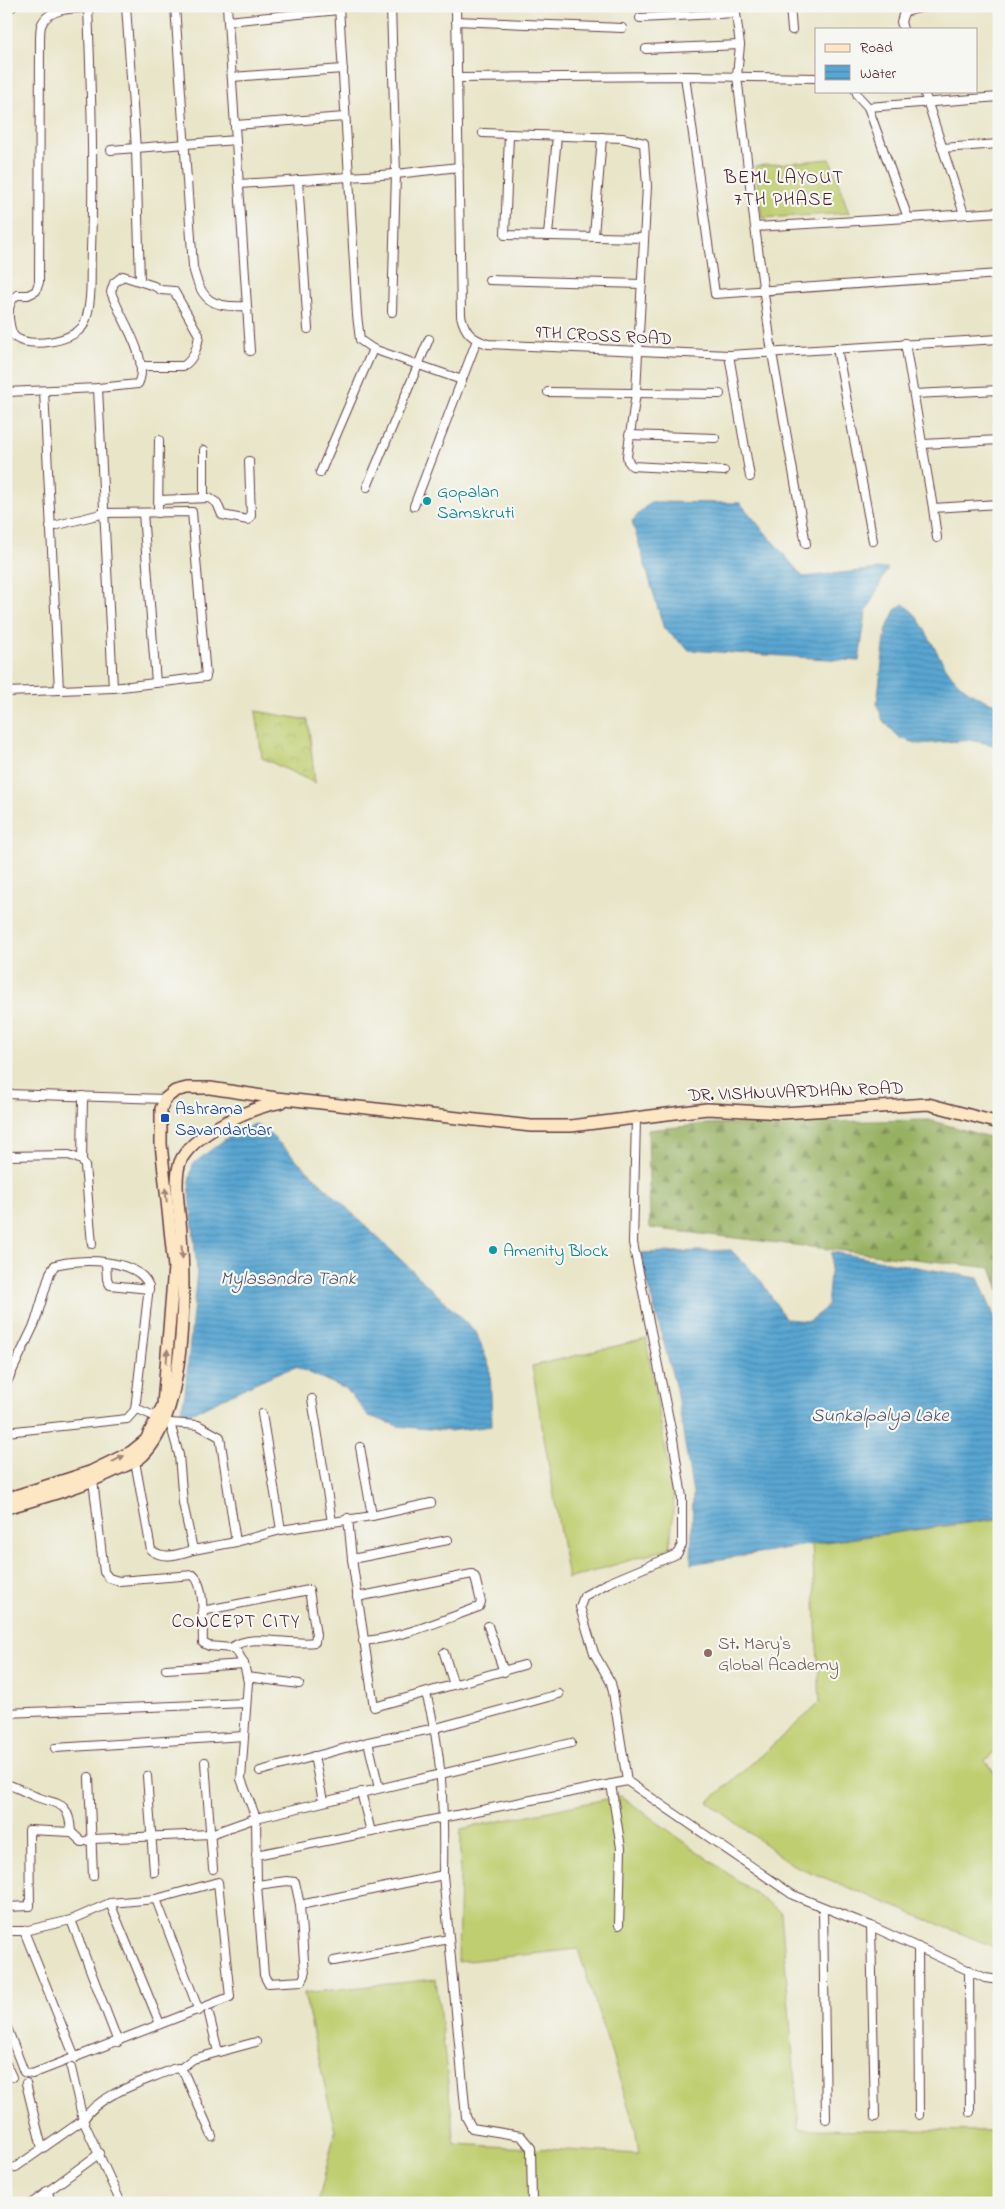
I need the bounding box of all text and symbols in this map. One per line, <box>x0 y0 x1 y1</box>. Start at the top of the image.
legend <box>815 28 978 92</box>
text: Road <box>860 37 893 59</box>
text: Water <box>860 63 896 85</box>
district label: BEML LAYOUT 7TH PHASE <box>723 165 844 214</box>
street label: 9TH CROSS ROAD <box>535 320 673 354</box>
place label: Gopalan Samskruti <box>437 480 514 527</box>
marker: Gopalan Samskruti <box>421 495 433 507</box>
street label: DR. VISHNUVARDHAN ROAD <box>687 1076 904 1110</box>
place label: Ashrama Savandarbar <box>175 1097 272 1144</box>
marker: Ashrama Savandarbar <box>159 1112 171 1124</box>
one-way arrow <box>162 1186 170 1202</box>
place label: Amenity Block <box>503 1239 608 1265</box>
one-way arrow <box>179 1244 187 1260</box>
marker: Amenity Block <box>487 1244 499 1256</box>
water label: Mylasandra Tank <box>220 1266 356 1293</box>
one-way arrow <box>163 1348 171 1364</box>
water label: Sunkalpalya Lake <box>811 1403 950 1430</box>
one-way arrow <box>111 1455 125 1463</box>
district label: CONCEPT CITY <box>171 1609 301 1636</box>
place label: St. Mary's Global Academy <box>718 1632 839 1679</box>
marker: St. Mary's Global Academy <box>702 1647 714 1659</box>

